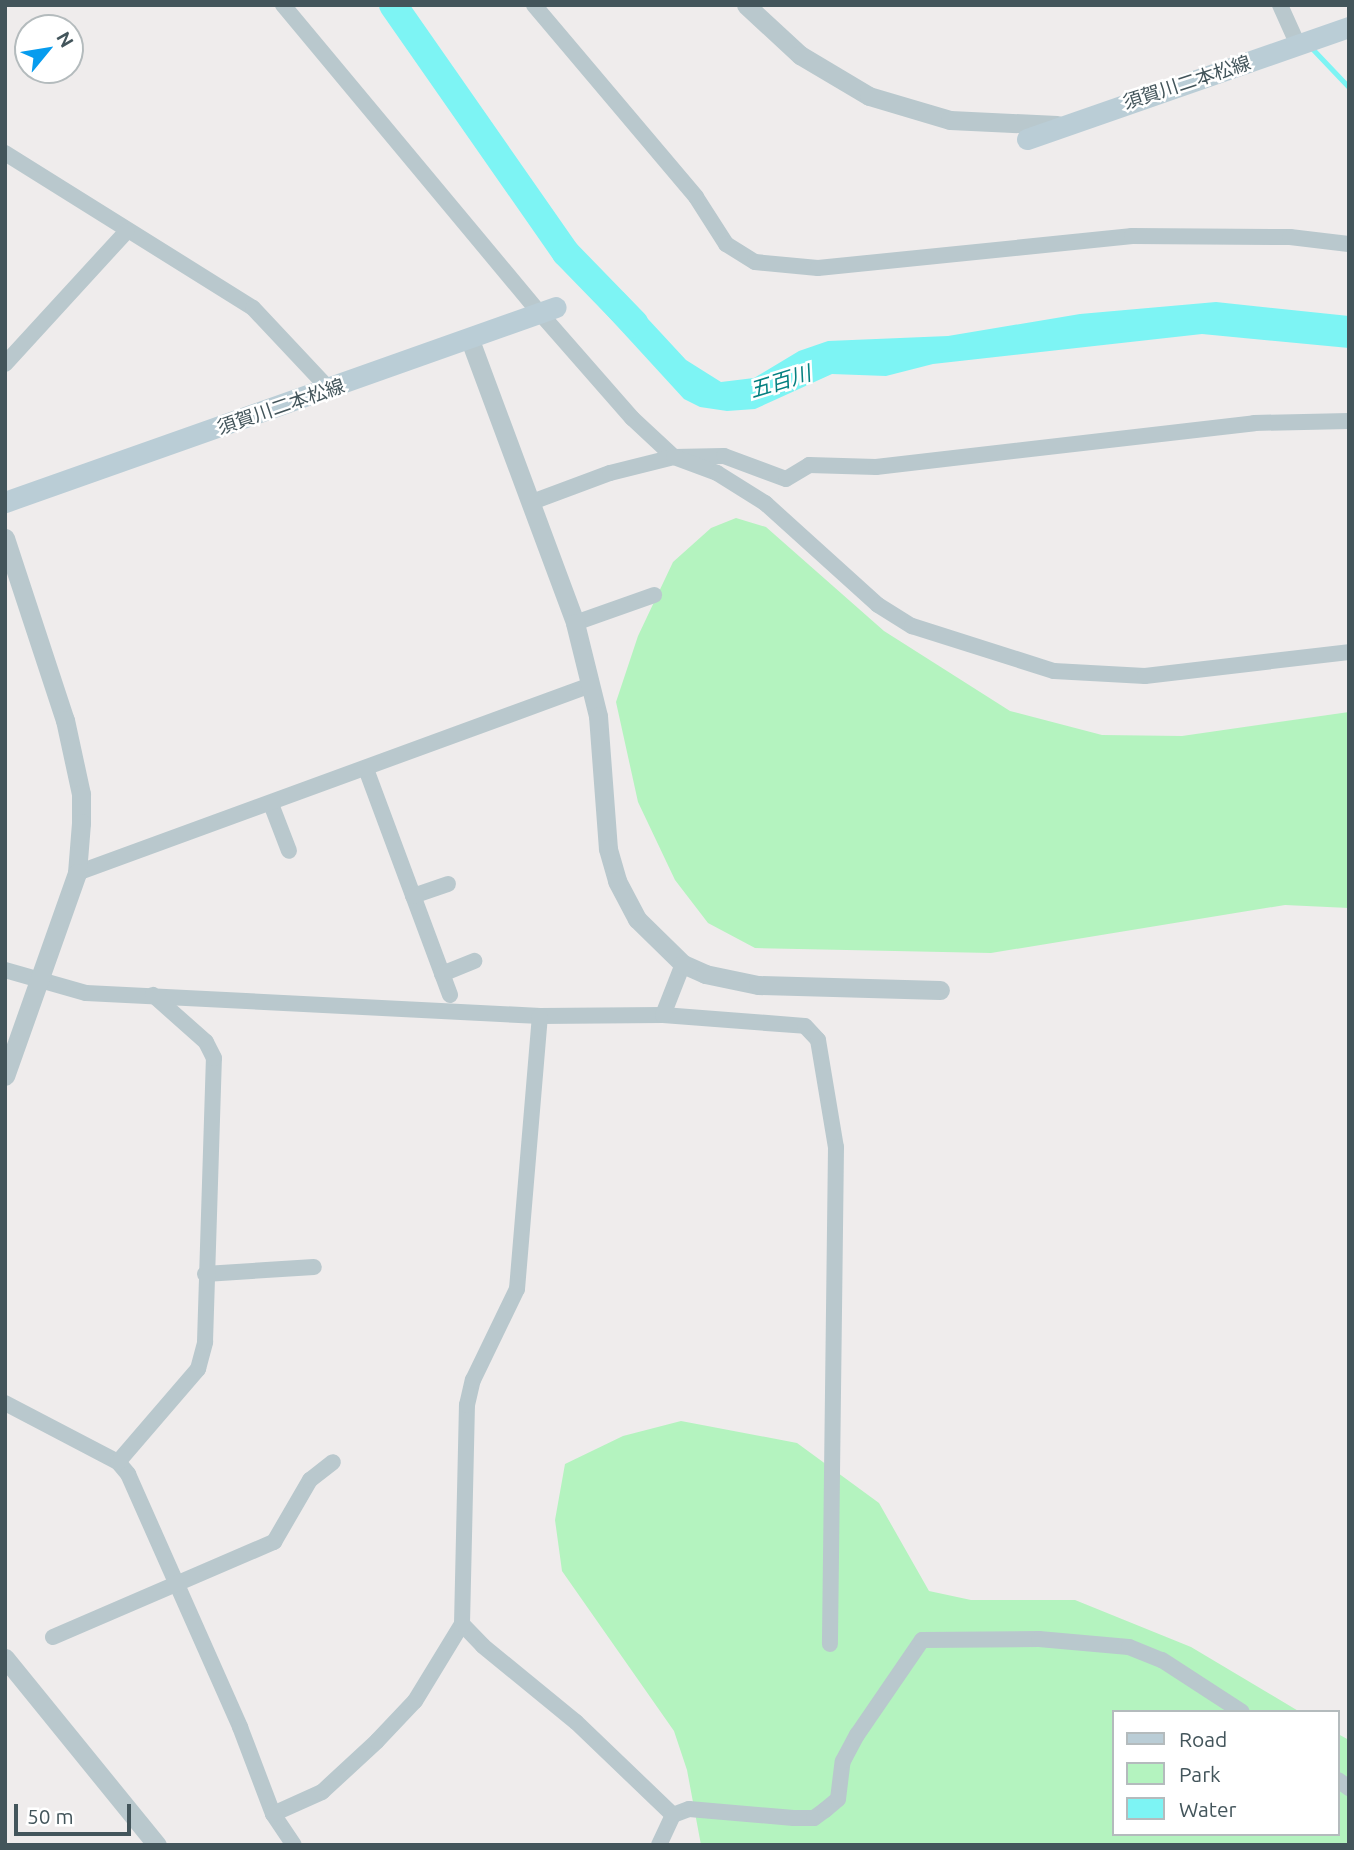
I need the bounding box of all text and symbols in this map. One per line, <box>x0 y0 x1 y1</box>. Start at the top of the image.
north arrow <box>14 14 84 84</box>
text: N <box>52 28 79 51</box>
street label: 須賀川二本松線 <box>1120 52 1254 114</box>
water label: 五百川 <box>746 360 814 402</box>
street label: 須賀川二本松線 <box>214 375 348 439</box>
legend <box>1112 1710 1340 1836</box>
text: Road <box>1179 1727 1227 1751</box>
text: Park <box>1179 1762 1221 1786</box>
scale bar <box>18 1790 135 1834</box>
text: Water <box>1179 1797 1237 1821</box>
text: 50 m <box>27 1804 74 1828</box>

